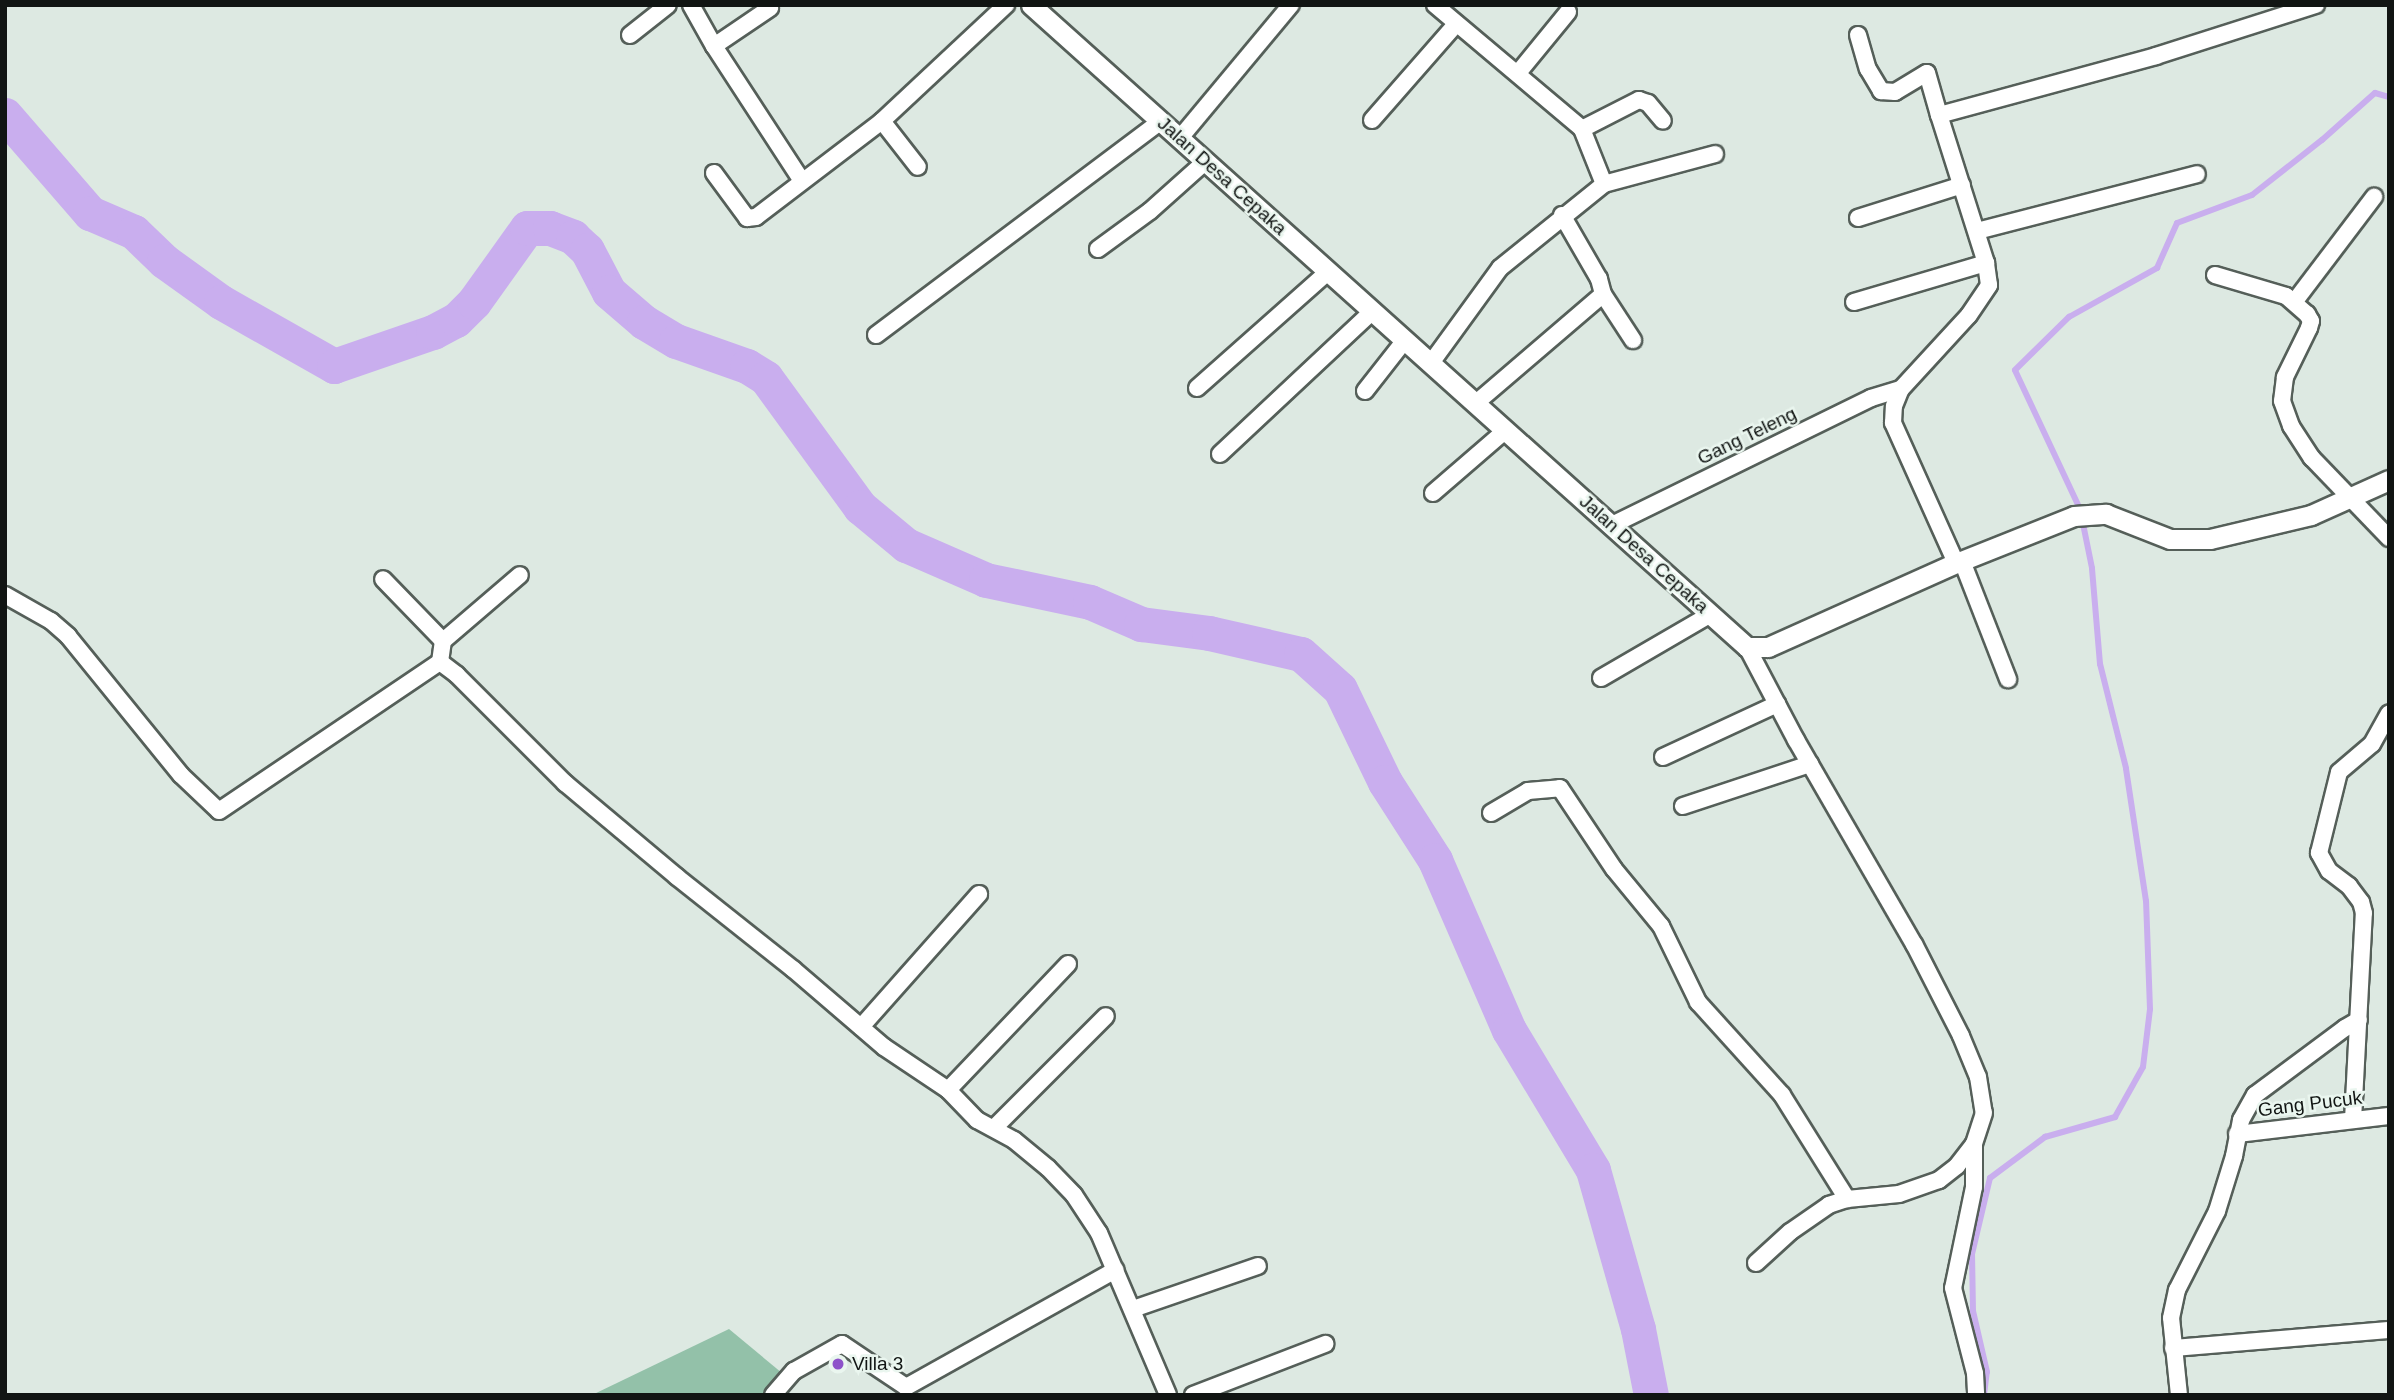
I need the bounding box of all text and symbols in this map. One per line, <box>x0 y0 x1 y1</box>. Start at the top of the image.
street label: Jalan Desa Cepaka <box>1153 112 1291 240</box>
street label: Gang Teleng <box>1694 402 1800 470</box>
street label: Jalan Desa Cepaka <box>1575 490 1713 618</box>
street label: Gang Pucuk <box>2257 1086 2363 1122</box>
place label: Villa 3 <box>852 1353 903 1375</box>
marker: Villa 3 <box>830 1356 846 1372</box>

